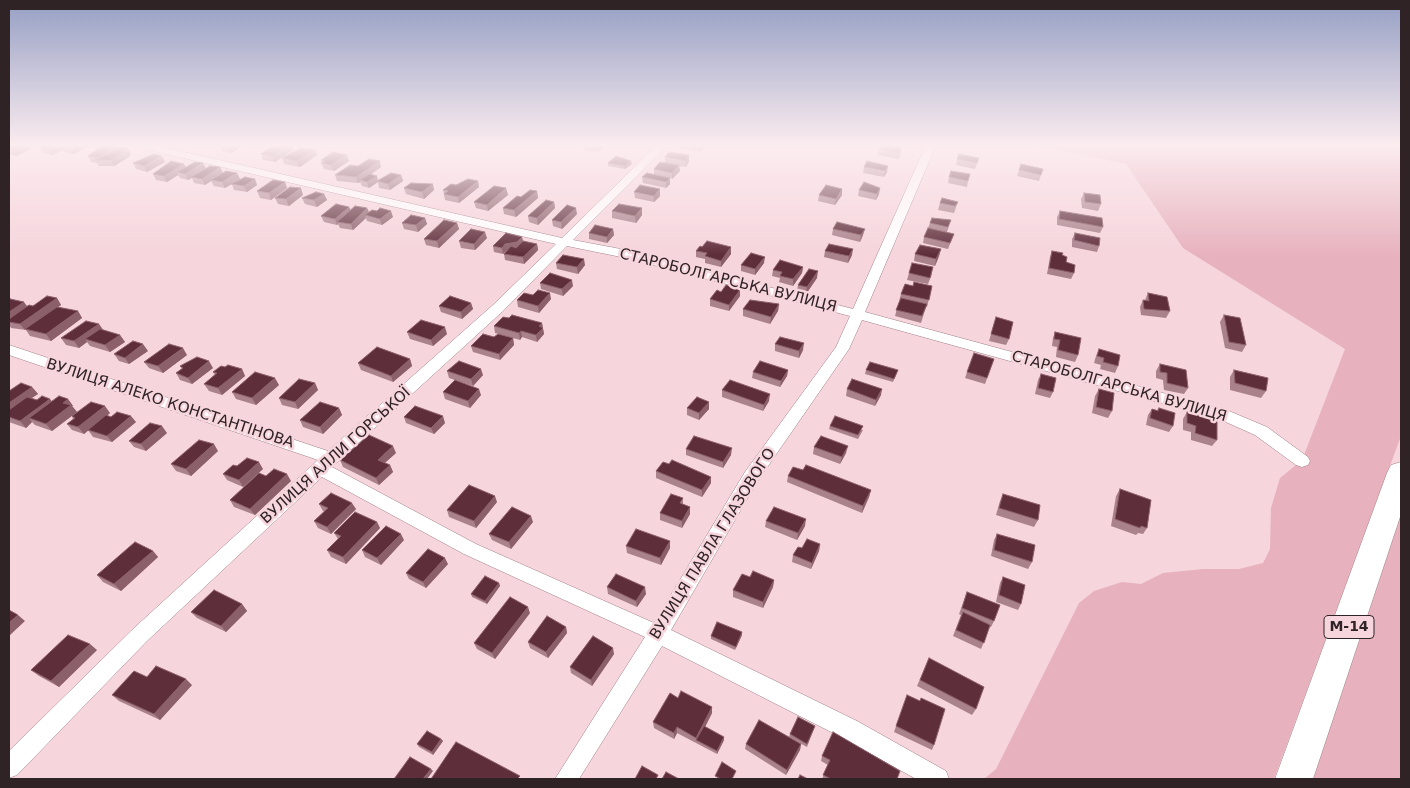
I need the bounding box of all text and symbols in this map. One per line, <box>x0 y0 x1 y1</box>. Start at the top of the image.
street label: СТАРОБОЛГАРСЬКА ВУЛИЦЯ <box>618 245 838 317</box>
street label: СТАРОБОЛГАРСЬКА ВУЛИЦЯ <box>1009 348 1229 426</box>
street label: ВУЛИЦЯ АЛЕКО КОНСТАНТІНОВА <box>44 355 296 453</box>
street label: ВУЛИЦЯ АЛЛИ ГОРСЬКОЇ <box>257 384 415 528</box>
street label: ВУЛИЦЯ ПАВЛА ГЛАЗОВОГО <box>647 445 779 643</box>
road number: М-14 <box>1324 616 1374 638</box>

